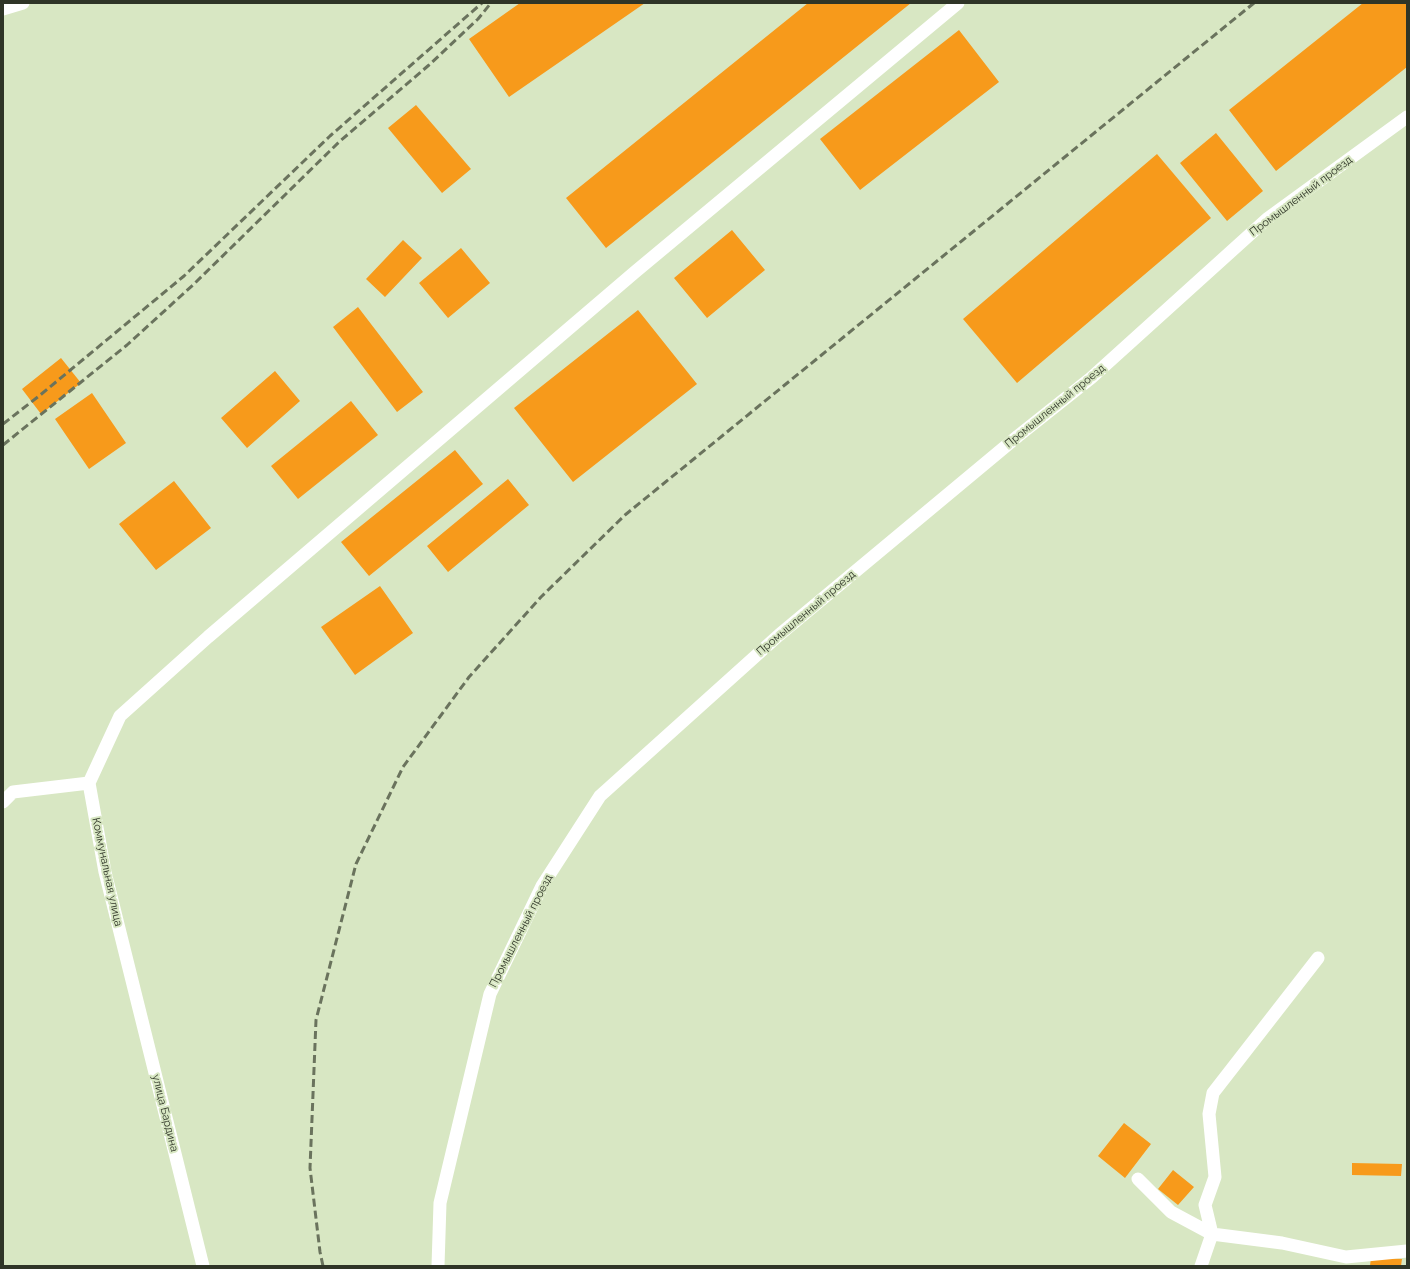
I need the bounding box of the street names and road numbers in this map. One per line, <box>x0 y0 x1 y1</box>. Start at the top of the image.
street label: Промышленный проезд <box>1247 153 1355 239</box>
street label: Промышленный проезд <box>1002 362 1108 450</box>
street label: Промышленный проезд <box>754 568 858 658</box>
street label: Коммунальная улица <box>89 817 125 927</box>
street label: Промышленный проезд <box>487 872 555 990</box>
street label: улица Бардина <box>149 1073 181 1153</box>

